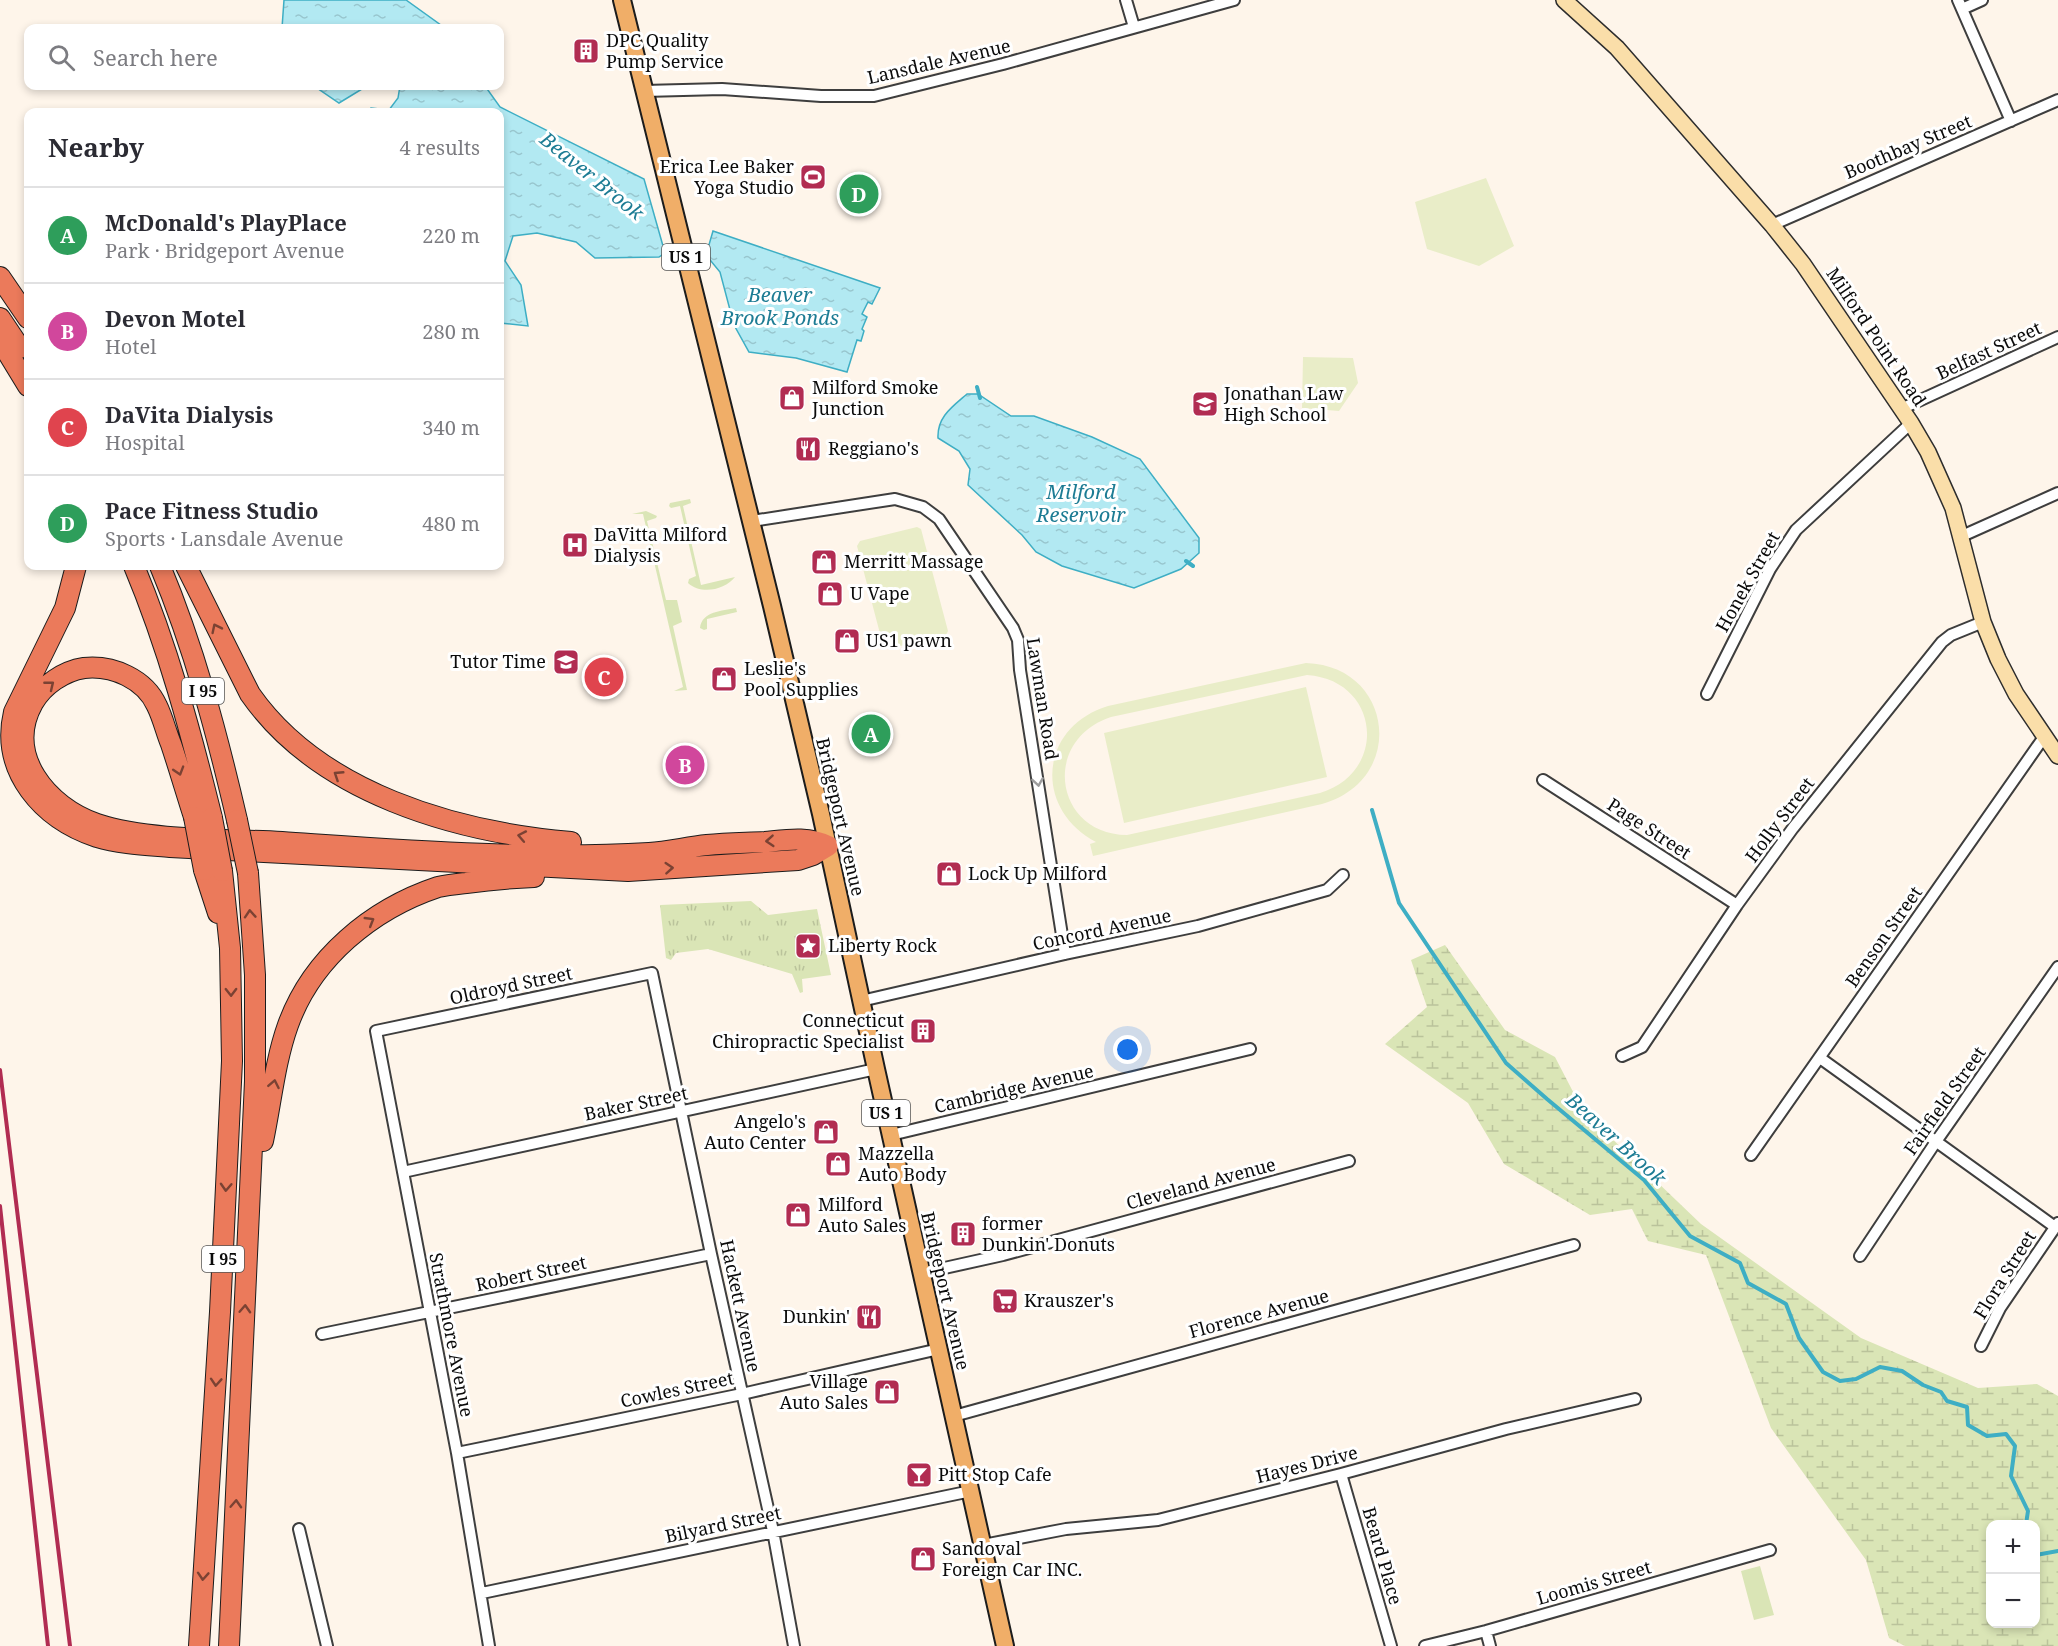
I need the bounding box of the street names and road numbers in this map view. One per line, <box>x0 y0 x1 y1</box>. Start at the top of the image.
street label: Lansdale Avenue <box>865 33 1013 89</box>
street label: Boothbay Street <box>1840 108 1975 184</box>
road number: US 1 <box>662 244 710 270</box>
street label: Milford Point Road <box>1821 262 1932 411</box>
street label: Belfast Street <box>1932 315 2045 385</box>
street label: Honek Street <box>1710 527 1785 636</box>
street label: Lawman Road <box>1021 636 1065 762</box>
road number: I 95 <box>182 678 224 704</box>
street label: Bridgeport Avenue <box>811 735 871 898</box>
street label: Holly Street <box>1739 772 1819 867</box>
street label: Page Street <box>1603 792 1696 864</box>
street label: Benson Street <box>1840 881 1927 992</box>
street label: Concord Avenue <box>1030 903 1173 955</box>
street label: Oldroyd Street <box>447 960 574 1010</box>
street label: Fairfield Street <box>1898 1041 1991 1159</box>
street label: Cambridge Avenue <box>932 1058 1096 1118</box>
street label: Baker Street <box>582 1080 690 1126</box>
road number: US 1 <box>862 1100 910 1126</box>
street label: Cleveland Avenue <box>1123 1152 1278 1215</box>
street label: Bridgeport Avenue <box>916 1209 976 1372</box>
street label: Flora Street <box>1968 1226 2041 1323</box>
street label: Hackett Avenue <box>715 1237 767 1374</box>
road number: I 95 <box>202 1246 244 1272</box>
street label: Robert Street <box>473 1250 588 1296</box>
street label: Strathmore Avenue <box>424 1251 480 1419</box>
street label: Florence Avenue <box>1186 1283 1331 1343</box>
street label: Cowles Street <box>618 1365 736 1413</box>
street label: Hayes Drive <box>1253 1440 1360 1488</box>
street label: Bilyard Street <box>663 1500 783 1548</box>
street label: Beard Place <box>1358 1504 1408 1607</box>
street label: Loomis Street <box>1534 1554 1654 1610</box>

